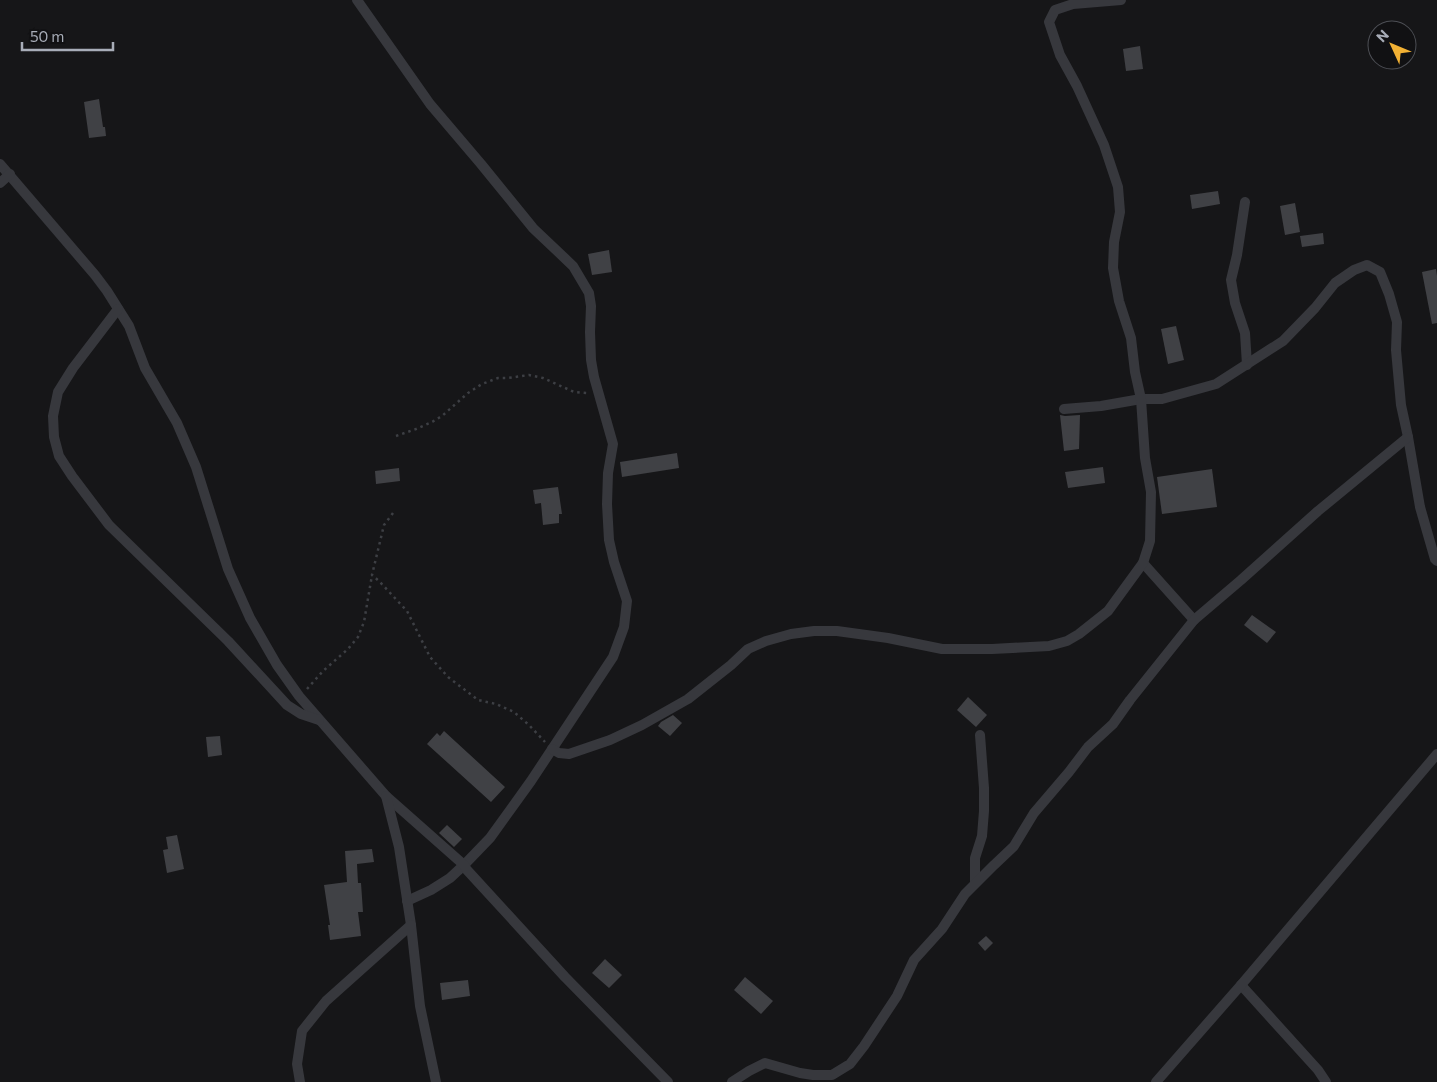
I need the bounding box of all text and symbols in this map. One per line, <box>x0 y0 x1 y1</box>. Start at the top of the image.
scale bar <box>22 20 114 52</box>
north arrow <box>1367 20 1417 70</box>
text: N <box>1373 26 1392 45</box>
text: 50 m <box>30 27 64 45</box>

